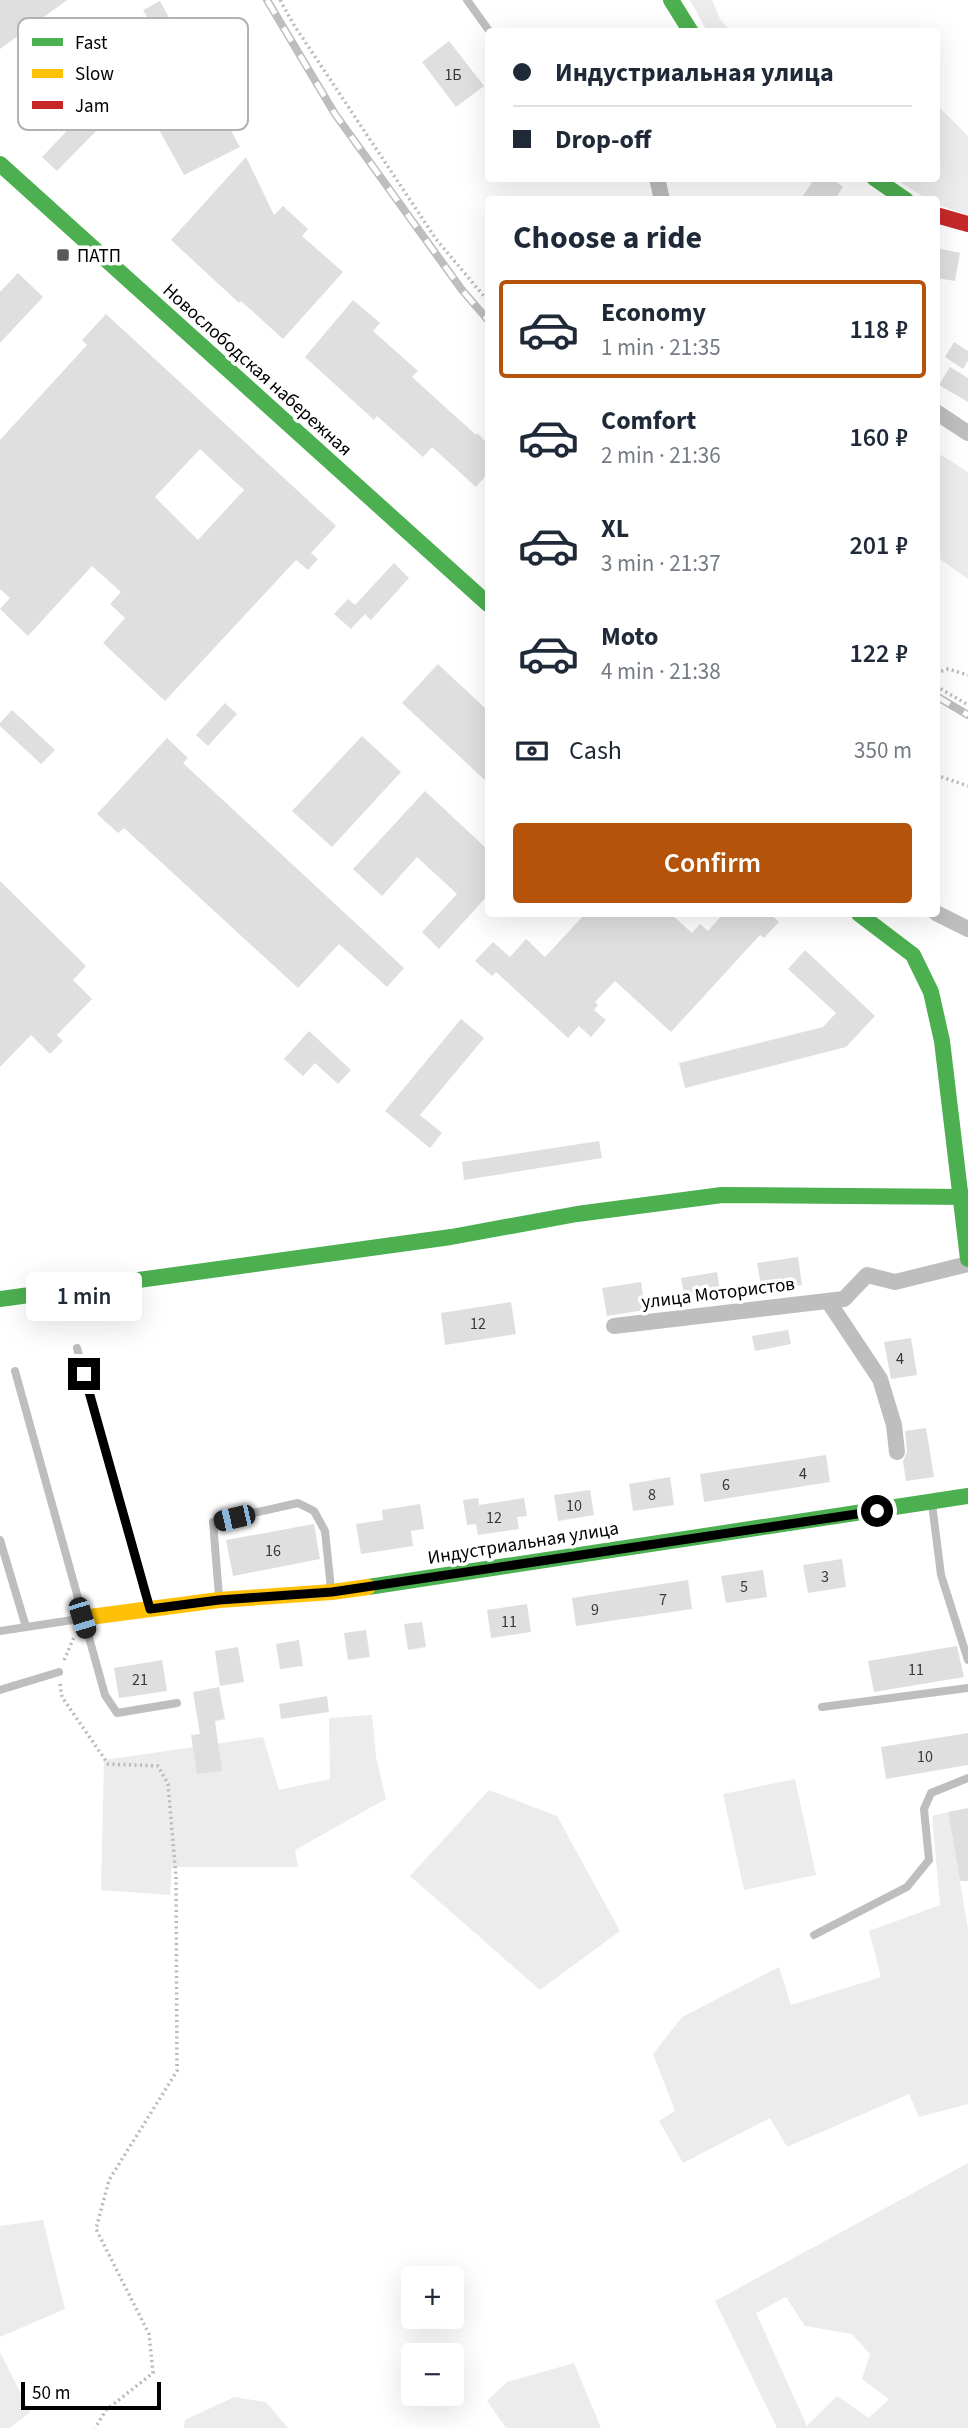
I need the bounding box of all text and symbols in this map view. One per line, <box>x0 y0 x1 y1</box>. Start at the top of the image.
legend <box>18 18 248 130</box>
text: Fast <box>75 30 108 57</box>
text: Индустриальная улица <box>555 54 834 91</box>
text: Slow <box>75 61 114 88</box>
house number: 1Б <box>444 64 462 86</box>
text: Jam <box>75 93 109 120</box>
text: Drop-off <box>555 121 651 158</box>
text: Choose a ride <box>513 215 702 261</box>
place label: ПАТП <box>77 243 121 270</box>
marker: ПАТП <box>55 247 71 263</box>
street label: Новослободская набережная <box>156 278 358 463</box>
text: Economy <box>601 294 706 331</box>
icon: car <box>517 298 580 361</box>
text: 118 ₽ <box>849 311 908 348</box>
text: 1 min · 21:35 <box>601 331 721 364</box>
text: Comfort <box>601 402 696 439</box>
icon: car <box>517 406 580 469</box>
text: 160 ₽ <box>849 419 908 456</box>
text: 2 min · 21:36 <box>601 439 721 472</box>
text: XL <box>601 510 629 547</box>
icon: car <box>517 514 580 577</box>
text: 201 ₽ <box>849 527 908 564</box>
text: 3 min · 21:37 <box>601 547 721 580</box>
text: Moto <box>601 618 658 655</box>
icon: car <box>517 622 580 685</box>
text: 122 ₽ <box>849 635 908 672</box>
text: 4 min · 21:38 <box>601 655 721 688</box>
icon: cash <box>513 732 551 770</box>
text: Cash <box>569 732 622 769</box>
text: 350 m <box>854 734 912 767</box>
button: Confirm <box>513 823 912 903</box>
street label: улица Мотористов <box>640 1271 796 1316</box>
callout: 1 min <box>26 1272 142 1322</box>
text: 1 min <box>57 1280 111 1313</box>
house number: 12 <box>470 1313 486 1335</box>
house number: 4 <box>896 1348 904 1370</box>
route end <box>68 1358 100 1390</box>
house number: 4 <box>799 1463 807 1485</box>
house number: 6 <box>722 1474 730 1496</box>
house number: 8 <box>648 1484 656 1506</box>
house number: 10 <box>566 1495 582 1517</box>
route start <box>861 1495 893 1527</box>
car <box>212 1503 257 1533</box>
house number: 12 <box>486 1507 502 1529</box>
street label: Индустриальная улица <box>426 1515 621 1572</box>
house number: 16 <box>265 1540 281 1562</box>
house number: 3 <box>821 1566 829 1588</box>
house number: 5 <box>740 1576 748 1598</box>
house number: 7 <box>659 1589 667 1611</box>
car <box>66 1595 99 1641</box>
house number: 9 <box>591 1599 599 1621</box>
house number: 11 <box>501 1611 517 1633</box>
house number: 11 <box>908 1659 924 1681</box>
house number: 21 <box>132 1669 148 1691</box>
house number: 10 <box>917 1746 933 1768</box>
map controls <box>401 2266 464 2406</box>
button: + <box>401 2266 464 2329</box>
button: − <box>401 2343 464 2406</box>
scale bar <box>21 2379 161 2411</box>
text: 50 m <box>32 2380 70 2407</box>

